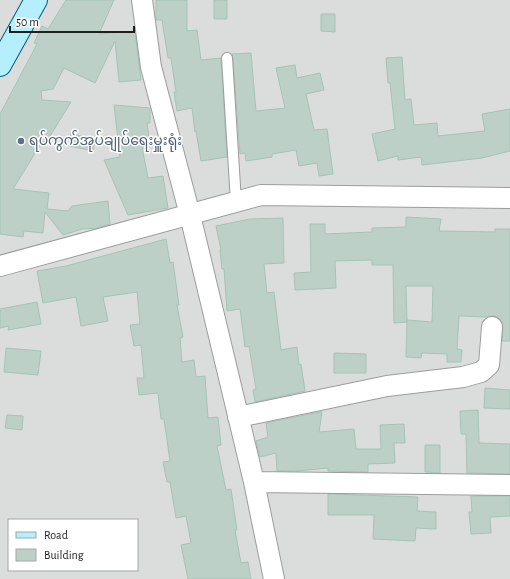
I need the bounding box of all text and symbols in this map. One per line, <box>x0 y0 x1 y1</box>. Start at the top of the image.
scale bar <box>10 8 134 34</box>
text: 50 m <box>16 16 39 28</box>
place label: ရပ်ကွက်အုပ်ချုပ်ရေးမှူးရုံး <box>29 130 182 152</box>
marker: ရပ်ကွက်အုပ်ချုပ်ရေးမှူးရုံး <box>16 136 26 146</box>
legend <box>8 519 138 571</box>
text: Road <box>44 529 68 541</box>
text: Building <box>44 549 84 561</box>

